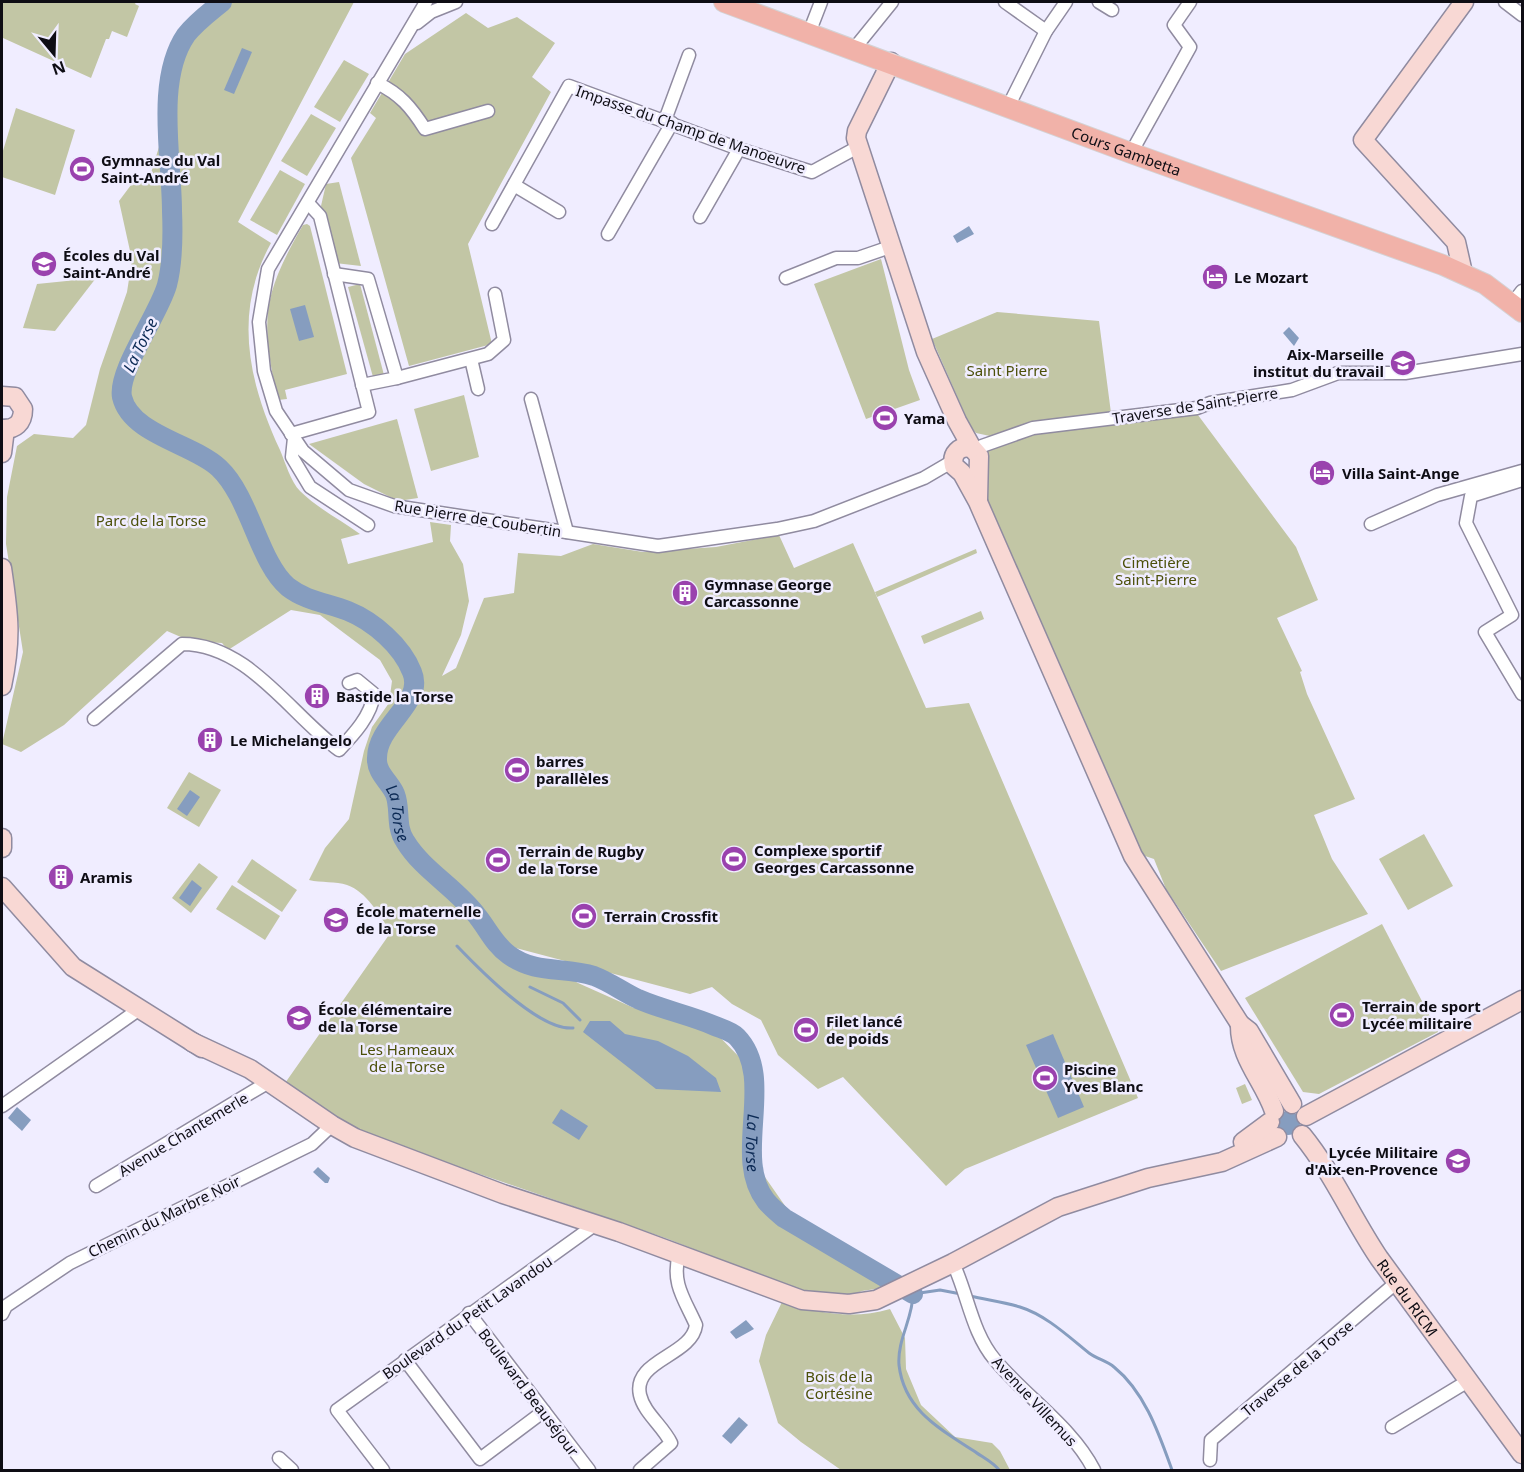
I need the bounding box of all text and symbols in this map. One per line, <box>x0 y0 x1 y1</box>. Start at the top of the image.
north arrow <box>24 24 84 84</box>
text: N <box>49 56 69 81</box>
street label: Impasse du Champ de Manoeuvre <box>573 80 809 178</box>
street label: Cours Gambetta <box>1069 122 1184 180</box>
place label: Gymnase du Val Saint-André <box>101 150 220 187</box>
sports icon: Gymnase du Val Saint-André <box>67 154 97 184</box>
place label: Écoles du Val Saint-André <box>63 245 159 282</box>
school or university icon: Écoles du Val Saint-André <box>29 249 59 279</box>
hotel icon: Le Mozart <box>1200 262 1230 292</box>
place label: Le Mozart <box>1234 267 1309 287</box>
water label: La Torse <box>117 314 163 376</box>
place label: Aix-Marseille institut du travail <box>1253 344 1384 381</box>
school or university icon: Aix-Marseille institut du travail <box>1388 348 1418 378</box>
park label: Saint Pierre <box>966 360 1048 380</box>
street label: Traverse de Saint-Pierre <box>1111 382 1279 428</box>
sports icon: Yama <box>870 403 900 433</box>
place label: Yama <box>904 408 945 428</box>
hotel icon: Villa Saint-Ange <box>1307 458 1337 488</box>
place label: Villa Saint-Ange <box>1342 463 1459 483</box>
street label: Rue Pierre de Coubertin <box>393 495 563 541</box>
park label: Parc de la Torse <box>96 510 206 530</box>
park label: Cimetière Saint-Pierre <box>1115 552 1197 589</box>
place label: Gymnase George Carcassonne <box>704 574 831 611</box>
building icon: Gymnase George Carcassonne <box>670 578 700 608</box>
building icon: Bastide la Torse <box>302 681 332 711</box>
place label: Bastide la Torse <box>336 686 453 706</box>
building icon: Le Michelangelo <box>195 725 225 755</box>
place label: Le Michelangelo <box>230 730 352 750</box>
place label: barres parallèles <box>536 751 609 788</box>
sports icon: barres parallèles <box>502 755 532 785</box>
water label: La Torse <box>381 780 415 846</box>
place label: Complexe sportif Georges Carcassonne <box>754 840 914 877</box>
place label: Terrain de Rugby de la Torse <box>518 841 644 878</box>
sports icon: Complexe sportif Georges Carcassonne <box>719 844 749 874</box>
sports icon: Terrain de Rugby de la Torse <box>483 845 513 875</box>
building icon: Aramis <box>46 862 76 892</box>
place label: Aramis <box>80 867 132 887</box>
place label: École maternelle de la Torse <box>356 901 481 938</box>
sports icon: Terrain Crossfit <box>569 901 599 931</box>
school or university icon: École maternelle de la Torse <box>321 905 351 935</box>
place label: Terrain Crossfit <box>604 906 719 926</box>
place label: Terrain de sport Lycée militaire <box>1362 996 1481 1033</box>
place label: École élémentaire de la Torse <box>318 999 452 1036</box>
sports icon: Terrain de sport Lycée militaire <box>1327 1000 1357 1030</box>
school or university icon: École élémentaire de la Torse <box>284 1003 314 1033</box>
place label: Filet lancé de poids <box>826 1011 903 1048</box>
sports icon: Filet lancé de poids <box>791 1015 821 1045</box>
park label: Les Hameaux de la Torse <box>359 1039 455 1076</box>
place label: Piscine Yves Blanc <box>1064 1059 1144 1096</box>
sports icon: Piscine Yves Blanc <box>1030 1063 1060 1093</box>
street label: Avenue Chantemerle <box>114 1087 252 1181</box>
water label: La Torse <box>741 1113 765 1173</box>
place label: Lycée Militaire d'Aix-en-Provence <box>1305 1142 1438 1179</box>
school or university icon: Lycée Militaire d'Aix-en-Provence <box>1443 1146 1473 1176</box>
street label: Chemin du Marbre Noir <box>85 1170 243 1262</box>
street label: Boulevard du Petit Lavandou <box>378 1251 556 1383</box>
street label: Rue du RICM <box>1373 1255 1443 1340</box>
street label: Traverse de la Torse <box>1237 1315 1357 1421</box>
street label: Boulevard Beauséjour <box>474 1324 584 1460</box>
street label: Avenue Villemus <box>988 1352 1082 1450</box>
park label: Bois de la Cortésine <box>805 1366 873 1403</box>

